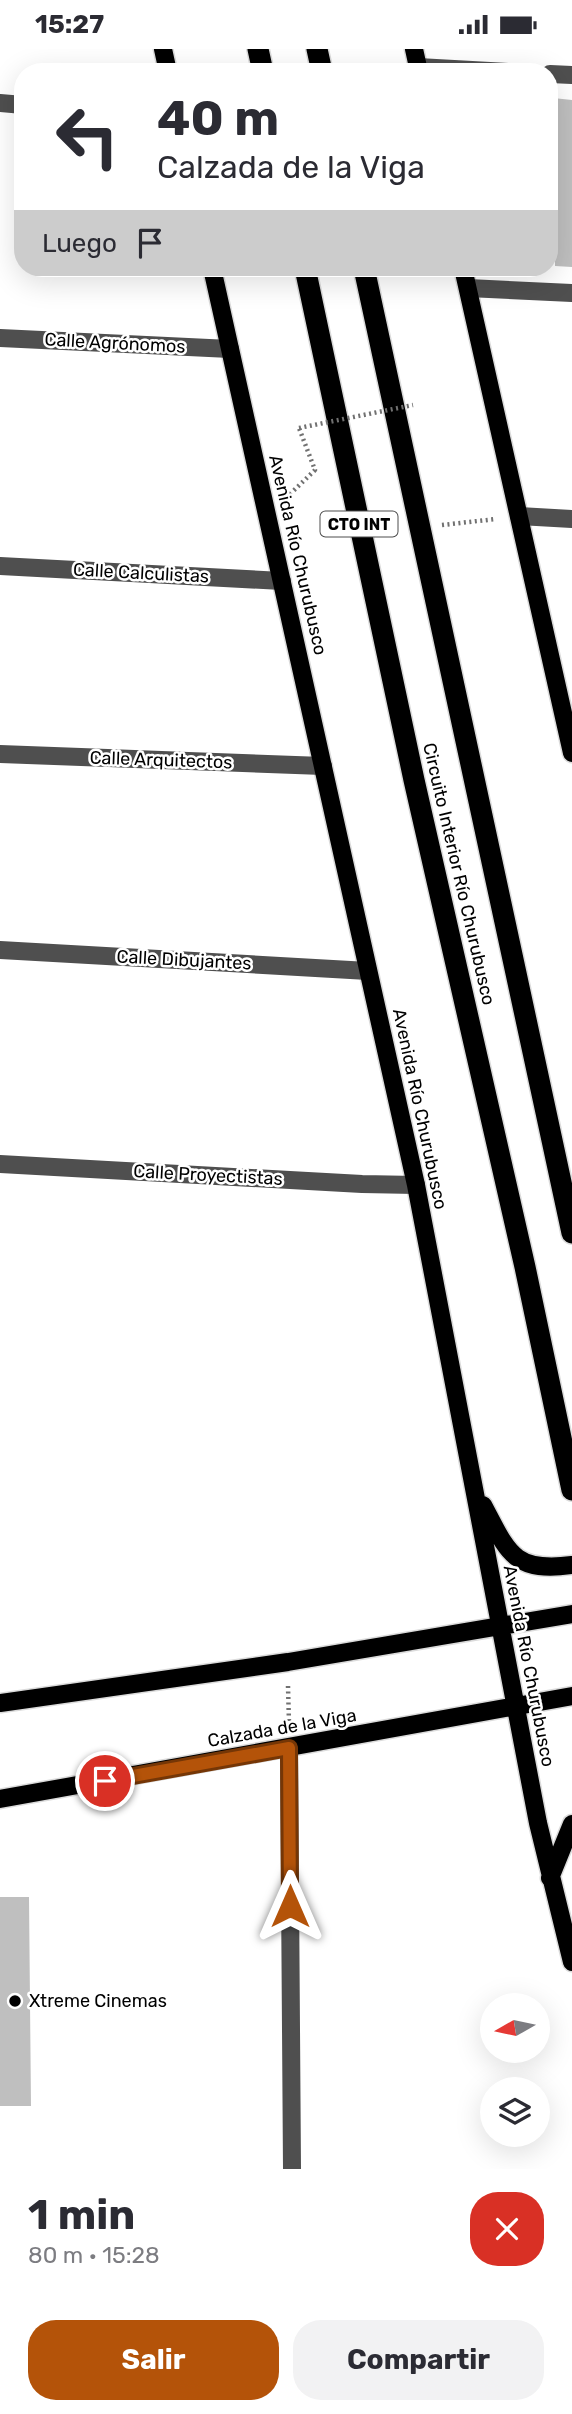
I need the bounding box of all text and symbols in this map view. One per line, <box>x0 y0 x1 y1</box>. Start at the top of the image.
text: 15:27 <box>35 9 104 40</box>
text: 40 m <box>157 89 279 147</box>
icon: left <box>42 91 133 182</box>
text: Calzada de la Viga <box>157 148 425 186</box>
icon: arrive <box>131 224 169 262</box>
text: Luego <box>42 228 117 259</box>
street label: Calle Agrónomos <box>44 328 186 358</box>
street label: Avenida Río Churubusco <box>264 453 332 657</box>
road number: CTO INT <box>320 511 398 537</box>
street label: Calle Calculistas <box>72 558 210 588</box>
street label: Circuito Interior Río Churubusco <box>418 741 500 1007</box>
street label: Calle Arquitectos <box>89 747 233 773</box>
street label: Calle Dibujantes <box>116 945 252 975</box>
street label: Avenida Río Churubusco <box>388 1007 452 1211</box>
street label: Calle Proyectistas <box>133 1160 283 1190</box>
street label: Avenida Río Churubusco <box>499 1563 559 1769</box>
street label: Calzada de la Viga <box>206 1704 358 1752</box>
pin <box>75 1751 135 1811</box>
icon: arrive <box>86 1762 124 1800</box>
position arrow <box>253 1869 327 1943</box>
place label: Xtreme Cinemas <box>29 1990 167 2012</box>
marker: Xtreme Cinemas <box>7 1993 23 2009</box>
north arrow <box>480 1993 550 2063</box>
map controls <box>480 1993 550 2147</box>
button: layers <box>480 2077 550 2147</box>
text: 1 min <box>28 2190 135 2240</box>
button: close <box>470 2192 544 2266</box>
text: 80 m · 15:28 <box>28 2241 160 2269</box>
button: Salir <box>28 2320 279 2400</box>
button: Compartir <box>293 2320 544 2400</box>

